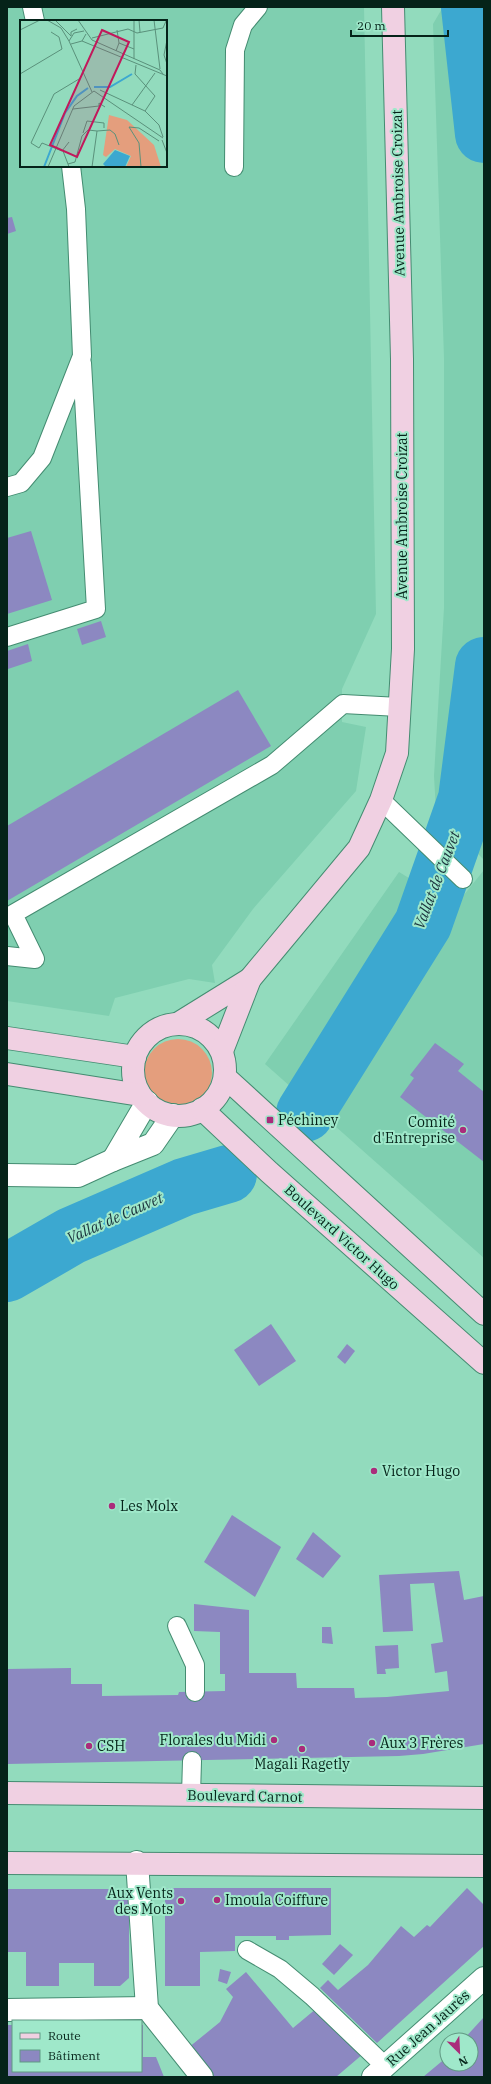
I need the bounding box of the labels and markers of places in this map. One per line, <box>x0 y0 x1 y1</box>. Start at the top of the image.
place label: Péchiney <box>278 1111 339 1129</box>
place label: Comité d'Entreprise <box>373 1113 455 1147</box>
marker: Péchiney <box>265 1115 275 1125</box>
marker: Comité d'Entreprise <box>458 1125 468 1135</box>
place label: Victor Hugo <box>382 1462 460 1480</box>
marker: Victor Hugo <box>369 1466 379 1476</box>
place label: Les Molx <box>120 1497 178 1515</box>
marker: Les Molx <box>107 1501 117 1511</box>
place label: Florales du Midi <box>160 1731 266 1749</box>
place label: Aux 3 Frères <box>380 1734 464 1752</box>
marker: Florales du Midi <box>269 1735 279 1745</box>
place label: CSH <box>97 1737 125 1755</box>
marker: Aux 3 Frères <box>367 1738 377 1748</box>
marker: CSH <box>84 1741 94 1751</box>
marker: Magali Ragetly <box>297 1744 307 1754</box>
place label: Magali Ragetly <box>254 1755 350 1773</box>
place label: Aux Vents des Mots <box>107 1884 173 1918</box>
place label: Imoula Coiffure <box>225 1891 328 1909</box>
marker: Imoula Coiffure <box>212 1895 222 1905</box>
marker: Aux Vents des Mots <box>176 1896 186 1906</box>

